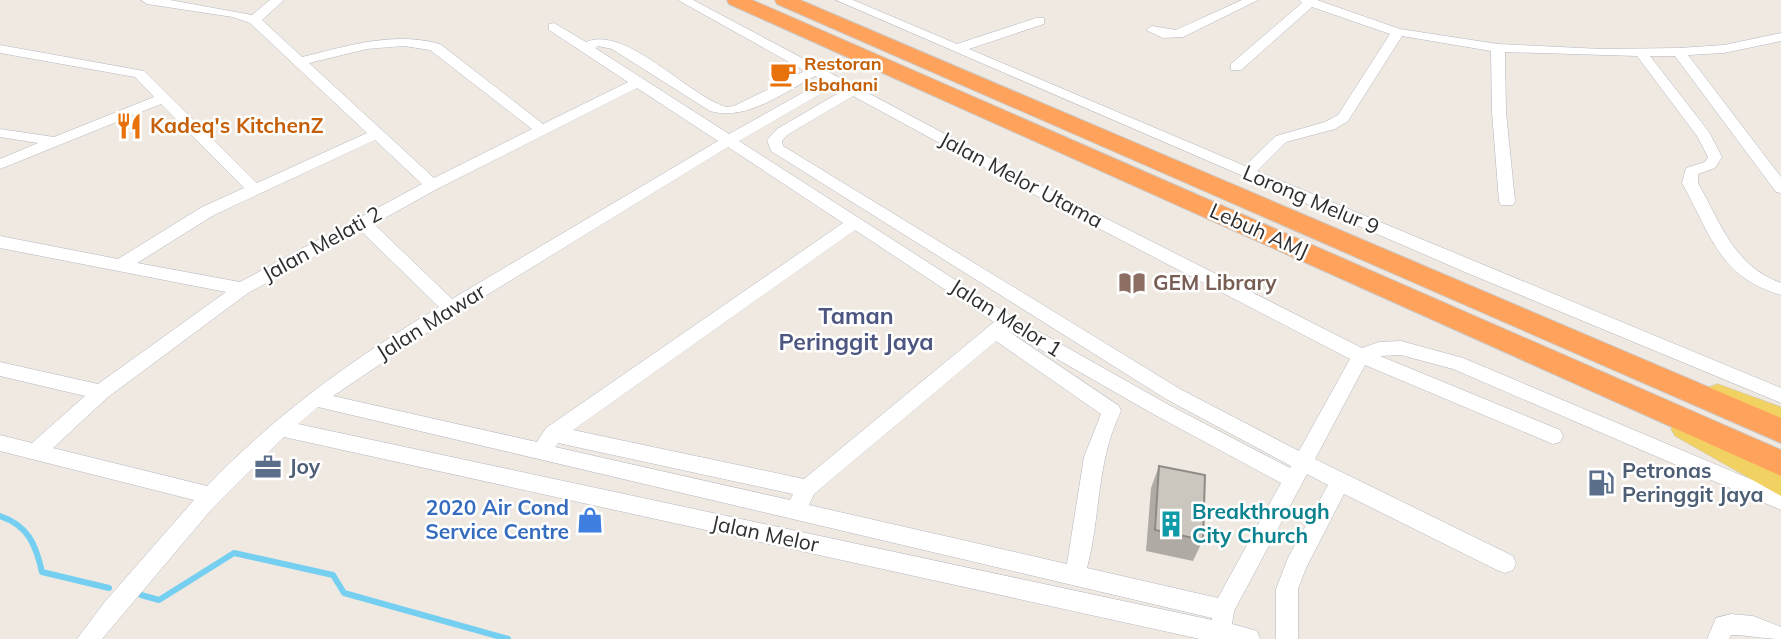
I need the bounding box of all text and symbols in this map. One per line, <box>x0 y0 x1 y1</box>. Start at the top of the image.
place label: Restoran Isbahani <box>804 52 882 96</box>
cafe icon: Restoran Isbahani <box>768 59 798 89</box>
restaurant icon: Kadeq's KitchenZ <box>114 111 144 141</box>
place label: Kadeq's KitchenZ <box>150 112 324 138</box>
street label: Jalan Melor Utama <box>936 125 1107 233</box>
street label: Lorong Melur 9 <box>1239 159 1383 239</box>
street label: Lebuh AMJ <box>1206 197 1313 263</box>
street label: Jalan Melati 2 <box>257 200 386 287</box>
library icon: GEM Library <box>1117 268 1147 298</box>
place label: GEM Library <box>1153 269 1277 295</box>
street label: Jalan Melor 1 <box>946 272 1067 362</box>
street label: Jalan Mawar <box>371 277 490 365</box>
district label: Taman Peringgit Jaya <box>779 301 933 356</box>
office icon: Joy <box>253 452 283 482</box>
place label: Joy <box>289 453 321 479</box>
place label: Petronas Peringgit Jaya <box>1622 457 1763 507</box>
fuel station icon: Petronas Peringgit Jaya <box>1586 468 1616 498</box>
place label: 2020 Air Cond Service Centre <box>425 494 569 544</box>
place label: Breakthrough City Church <box>1192 498 1330 548</box>
shop icon: 2020 Air Cond Service Centre <box>575 505 605 535</box>
street label: Jalan Melor <box>709 509 822 557</box>
building icon: Breakthrough City Church <box>1156 509 1186 539</box>

